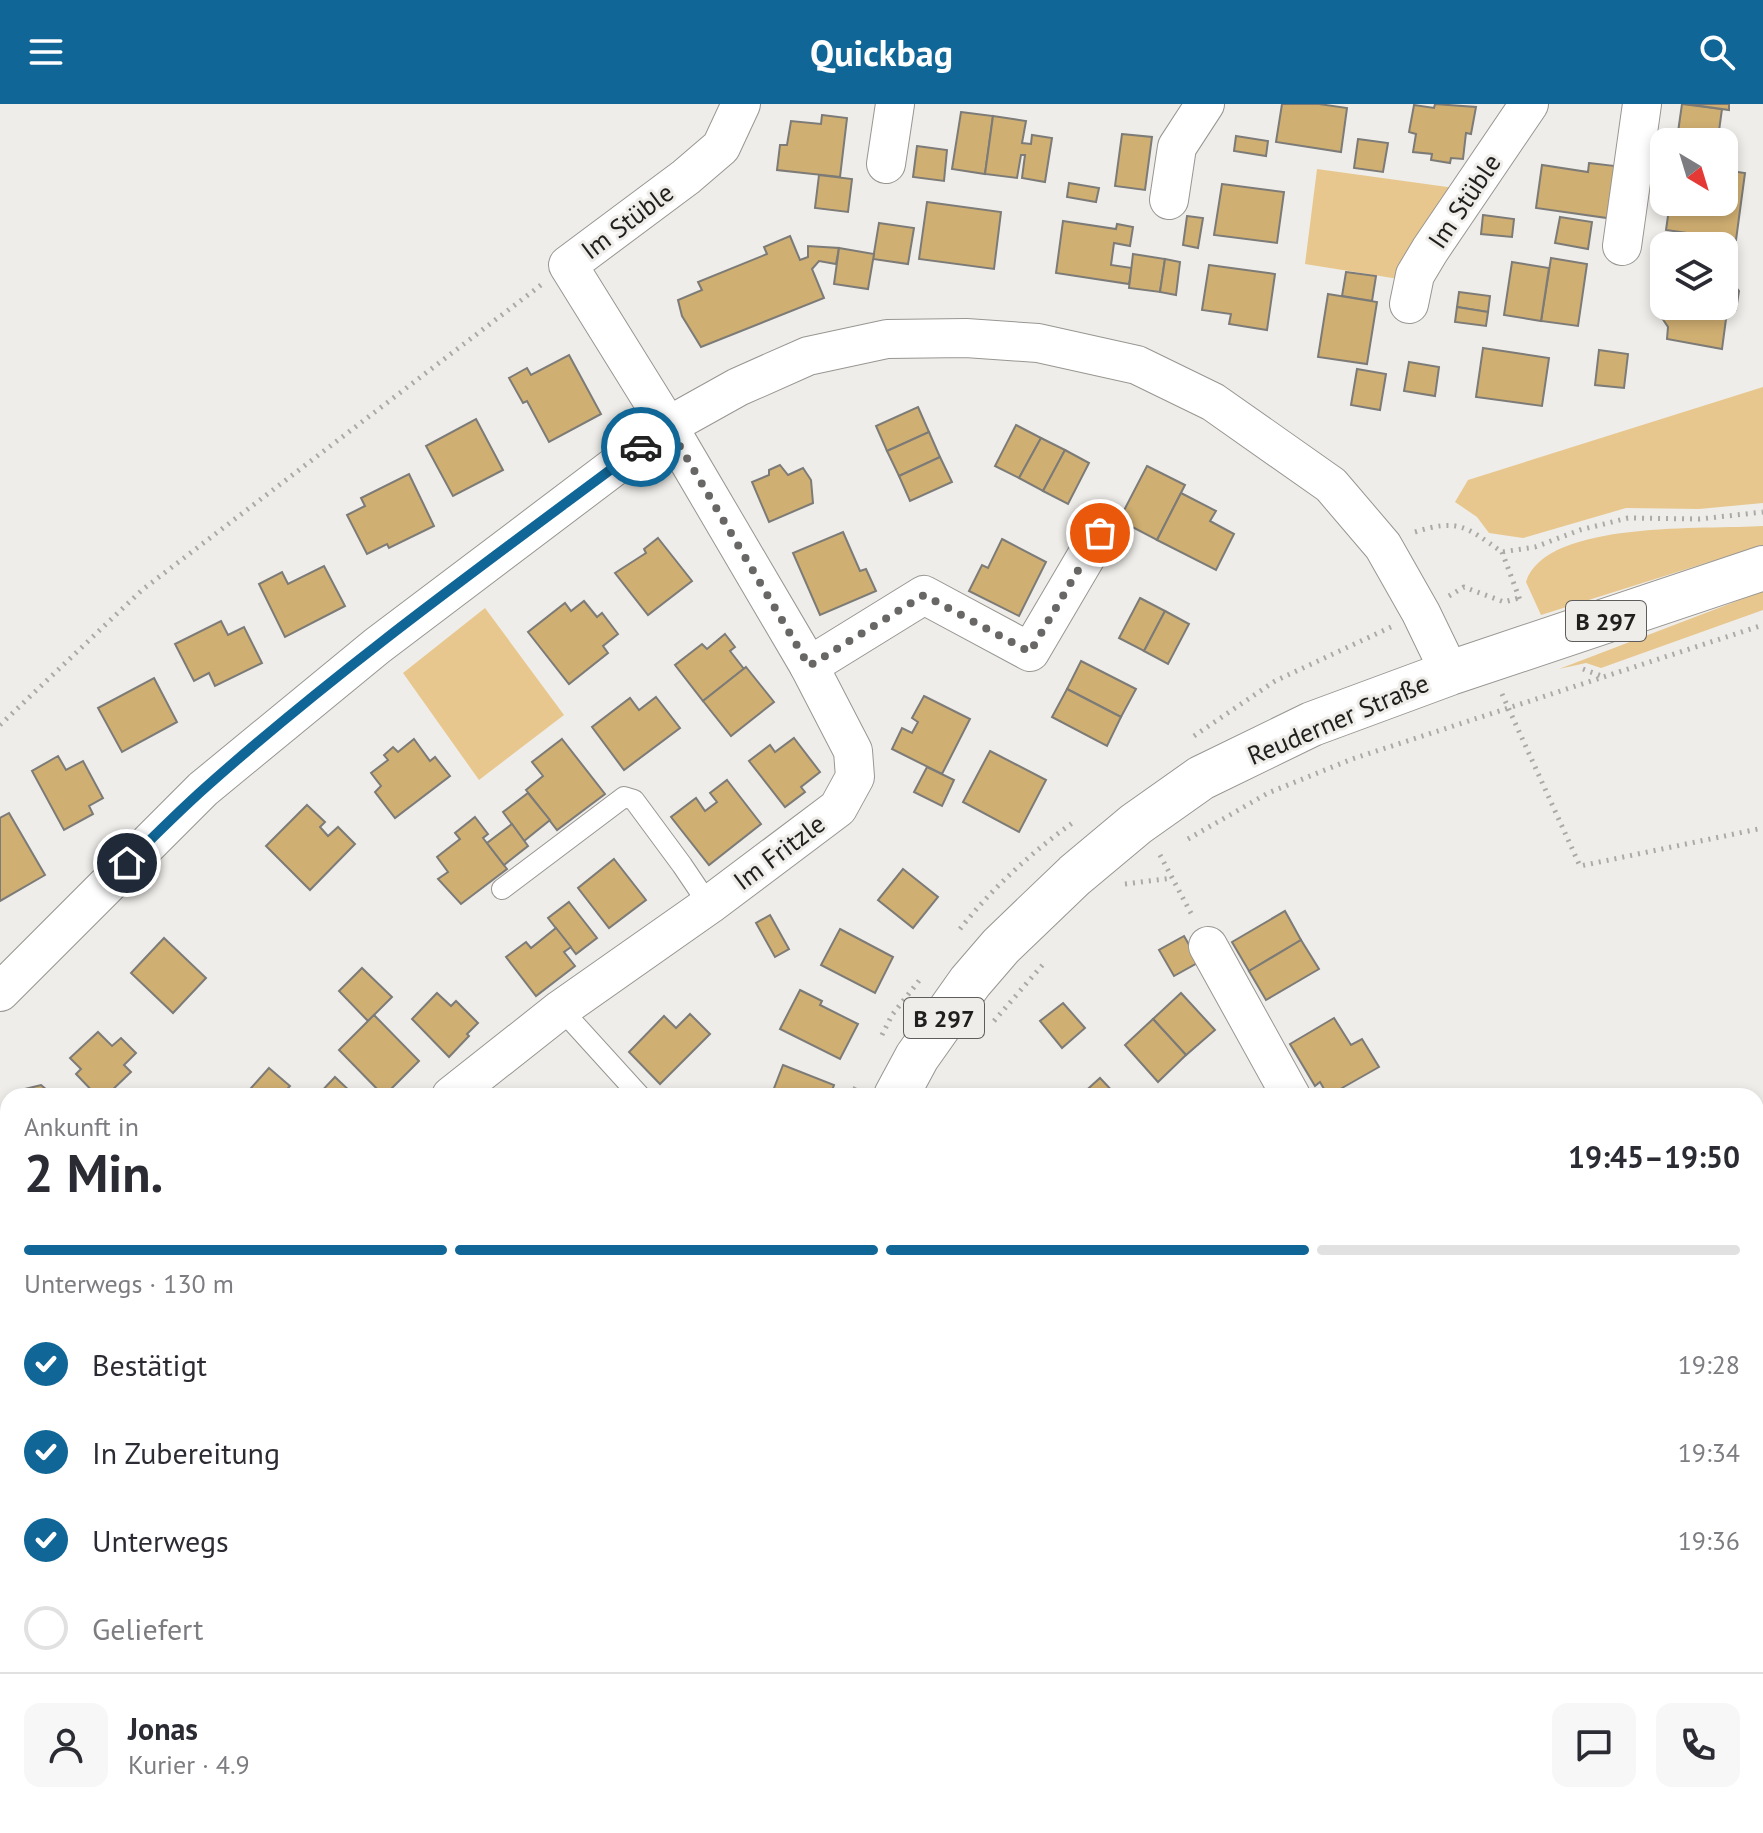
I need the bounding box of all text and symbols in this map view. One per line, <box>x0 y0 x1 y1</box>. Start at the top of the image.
text: Quickbag <box>810 29 953 76</box>
icon: menu <box>24 30 68 74</box>
icon: search <box>1695 30 1739 74</box>
north arrow <box>1650 128 1738 216</box>
map controls <box>1650 128 1738 320</box>
street label: Im Stüble <box>1420 147 1508 255</box>
street label: Im Stüble <box>574 176 680 266</box>
button: layers <box>1650 232 1738 320</box>
courier <box>601 407 681 487</box>
icon: car <box>619 425 663 469</box>
pin <box>1066 499 1134 567</box>
icon: bag <box>1078 511 1122 555</box>
road number: B 297 <box>1566 601 1646 641</box>
street label: Reuderner Straße <box>1242 666 1434 772</box>
street label: Im Fritzle <box>727 807 831 897</box>
pin <box>93 829 161 897</box>
icon: home <box>105 841 149 885</box>
road number: B 297 <box>904 998 984 1038</box>
text: Ankunft in <box>24 1110 139 1143</box>
text: 19:45–19:50 <box>1568 1137 1740 1176</box>
text: 2 Min. <box>24 1139 163 1206</box>
text: Unterwegs · 130 m <box>24 1267 234 1300</box>
icon: check <box>24 1342 68 1386</box>
text: Bestätigt <box>92 1345 207 1384</box>
text: 19:28 <box>1678 1348 1740 1381</box>
icon: check <box>24 1430 68 1474</box>
text: In Zubereitung <box>92 1433 280 1472</box>
text: 19:34 <box>1678 1436 1740 1469</box>
icon: check <box>24 1518 68 1562</box>
text: Unterwegs <box>92 1521 229 1560</box>
text: 19:36 <box>1678 1524 1740 1557</box>
text: Geliefert <box>92 1609 203 1648</box>
button: person <box>24 1703 108 1787</box>
button: chat <box>1552 1703 1636 1787</box>
button: phone <box>1656 1703 1740 1787</box>
text: Jonas <box>128 1709 198 1748</box>
text: Kurier · 4.9 <box>128 1748 250 1781</box>

